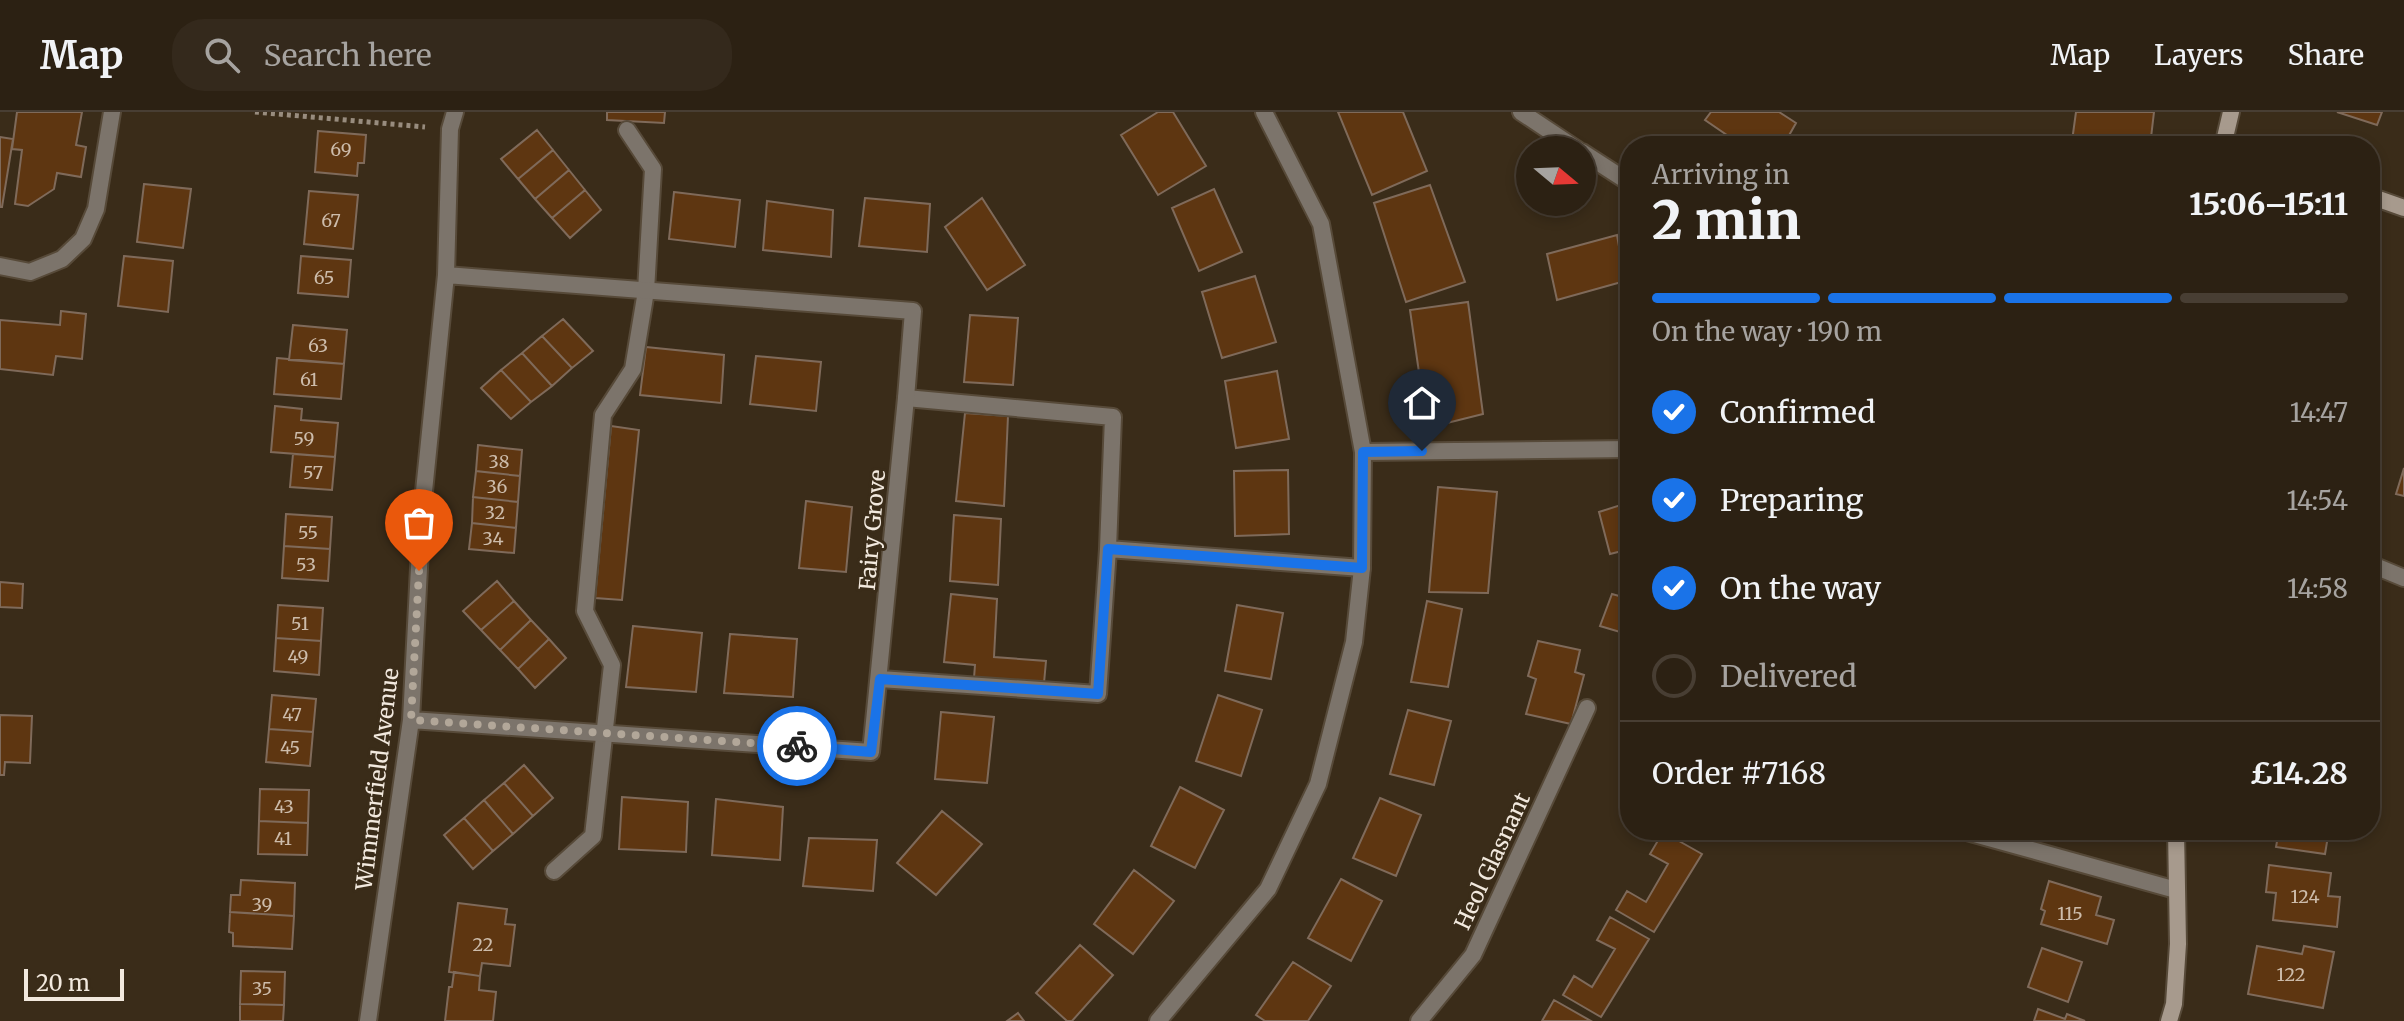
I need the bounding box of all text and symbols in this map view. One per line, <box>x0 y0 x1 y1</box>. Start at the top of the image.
search box <box>172 19 732 91</box>
text: Map <box>40 32 124 79</box>
icon: search <box>200 33 244 77</box>
text: Search here <box>264 36 432 74</box>
text: Map <box>2050 37 2110 73</box>
text: Layers <box>2154 37 2243 73</box>
text: Share <box>2287 37 2364 73</box>
north arrow <box>1516 136 1596 216</box>
map controls <box>1516 136 1596 216</box>
house number: 69 <box>330 138 352 161</box>
text: Arriving in <box>1652 158 1790 191</box>
text: 15:06–15:11 <box>2189 185 2348 223</box>
text: 2 min <box>1652 188 1801 253</box>
house number: 67 <box>321 209 341 232</box>
house number: 65 <box>314 266 334 289</box>
text: On the way · 190 m <box>1652 315 1882 348</box>
house number: 63 <box>308 334 328 357</box>
house number: 61 <box>300 368 318 391</box>
pin <box>1388 369 1456 451</box>
icon: home <box>1400 381 1444 425</box>
icon: check <box>1652 390 1696 434</box>
text: Confirmed <box>1720 393 1875 431</box>
text: 14:47 <box>2290 396 2348 429</box>
house number: 59 <box>294 427 314 450</box>
house number: 38 <box>489 450 509 473</box>
house number: 57 <box>303 461 323 484</box>
street label: Fairy Grove <box>853 468 891 592</box>
house number: 36 <box>487 475 508 498</box>
icon: check <box>1652 478 1696 522</box>
text: Preparing <box>1720 481 1863 519</box>
text: 14:54 <box>2287 484 2348 517</box>
pin <box>385 489 453 571</box>
icon: bag <box>397 501 441 545</box>
house number: 32 <box>485 501 505 524</box>
house number: 55 <box>298 521 318 544</box>
house number: 34 <box>482 527 504 550</box>
house number: 53 <box>296 553 316 576</box>
icon: check <box>1652 566 1696 610</box>
text: On the way <box>1720 569 1881 607</box>
text: 14:58 <box>2287 572 2348 605</box>
house number: 51 <box>291 612 309 635</box>
house number: 49 <box>288 645 308 668</box>
text: Delivered <box>1720 657 1857 695</box>
street label: Wimmerfield Avenue <box>349 666 405 893</box>
house number: 47 <box>282 703 302 726</box>
courier <box>757 706 837 786</box>
icon: bike <box>775 724 819 768</box>
house number: 45 <box>280 736 300 759</box>
text: Order #7168 <box>1652 754 1826 792</box>
text: £14.28 <box>2250 754 2348 792</box>
street label: Heol Glasnant <box>1448 788 1536 934</box>
house number: 43 <box>274 795 294 818</box>
house number: 41 <box>274 827 292 850</box>
house number: 124 <box>2290 885 2320 908</box>
house number: 39 <box>252 893 272 916</box>
house number: 115 <box>2057 902 2083 925</box>
house number: 22 <box>472 933 494 956</box>
house number: 122 <box>2277 963 2305 986</box>
scale bar <box>24 965 124 1001</box>
text: 20 m <box>36 969 90 997</box>
house number: 35 <box>252 977 272 1000</box>

